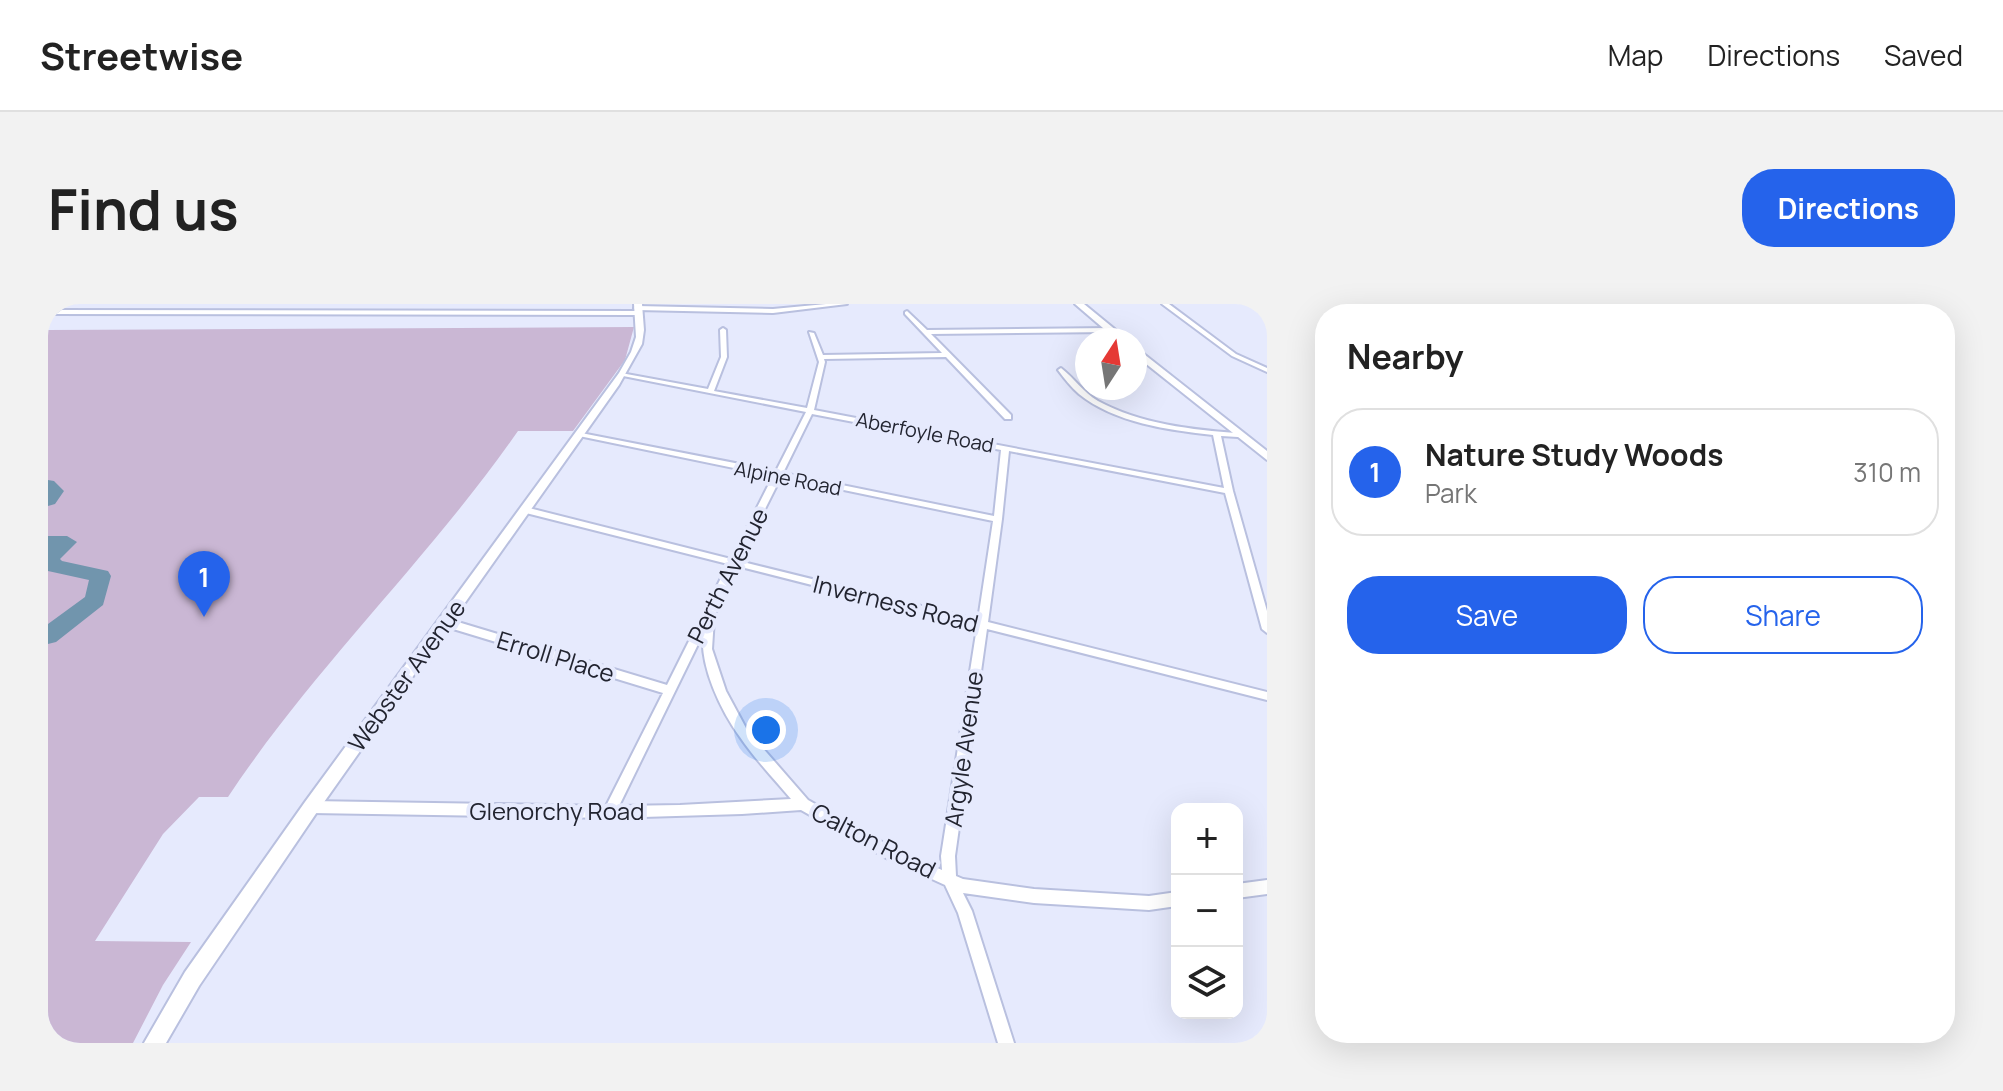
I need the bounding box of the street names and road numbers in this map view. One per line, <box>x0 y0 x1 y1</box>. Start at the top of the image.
street label: Aberfoyle Road <box>854 405 996 459</box>
street label: Alpine Road <box>732 454 844 502</box>
street label: Perth Avenue <box>679 502 775 648</box>
street label: Inverness Road <box>810 567 982 639</box>
street label: Webster Avenue <box>340 592 472 758</box>
street label: Erroll Place <box>493 622 619 690</box>
street label: Argyle Avenue <box>936 669 990 829</box>
street label: Glenorchy Road <box>470 794 644 827</box>
street label: Calton Road <box>806 795 942 885</box>

